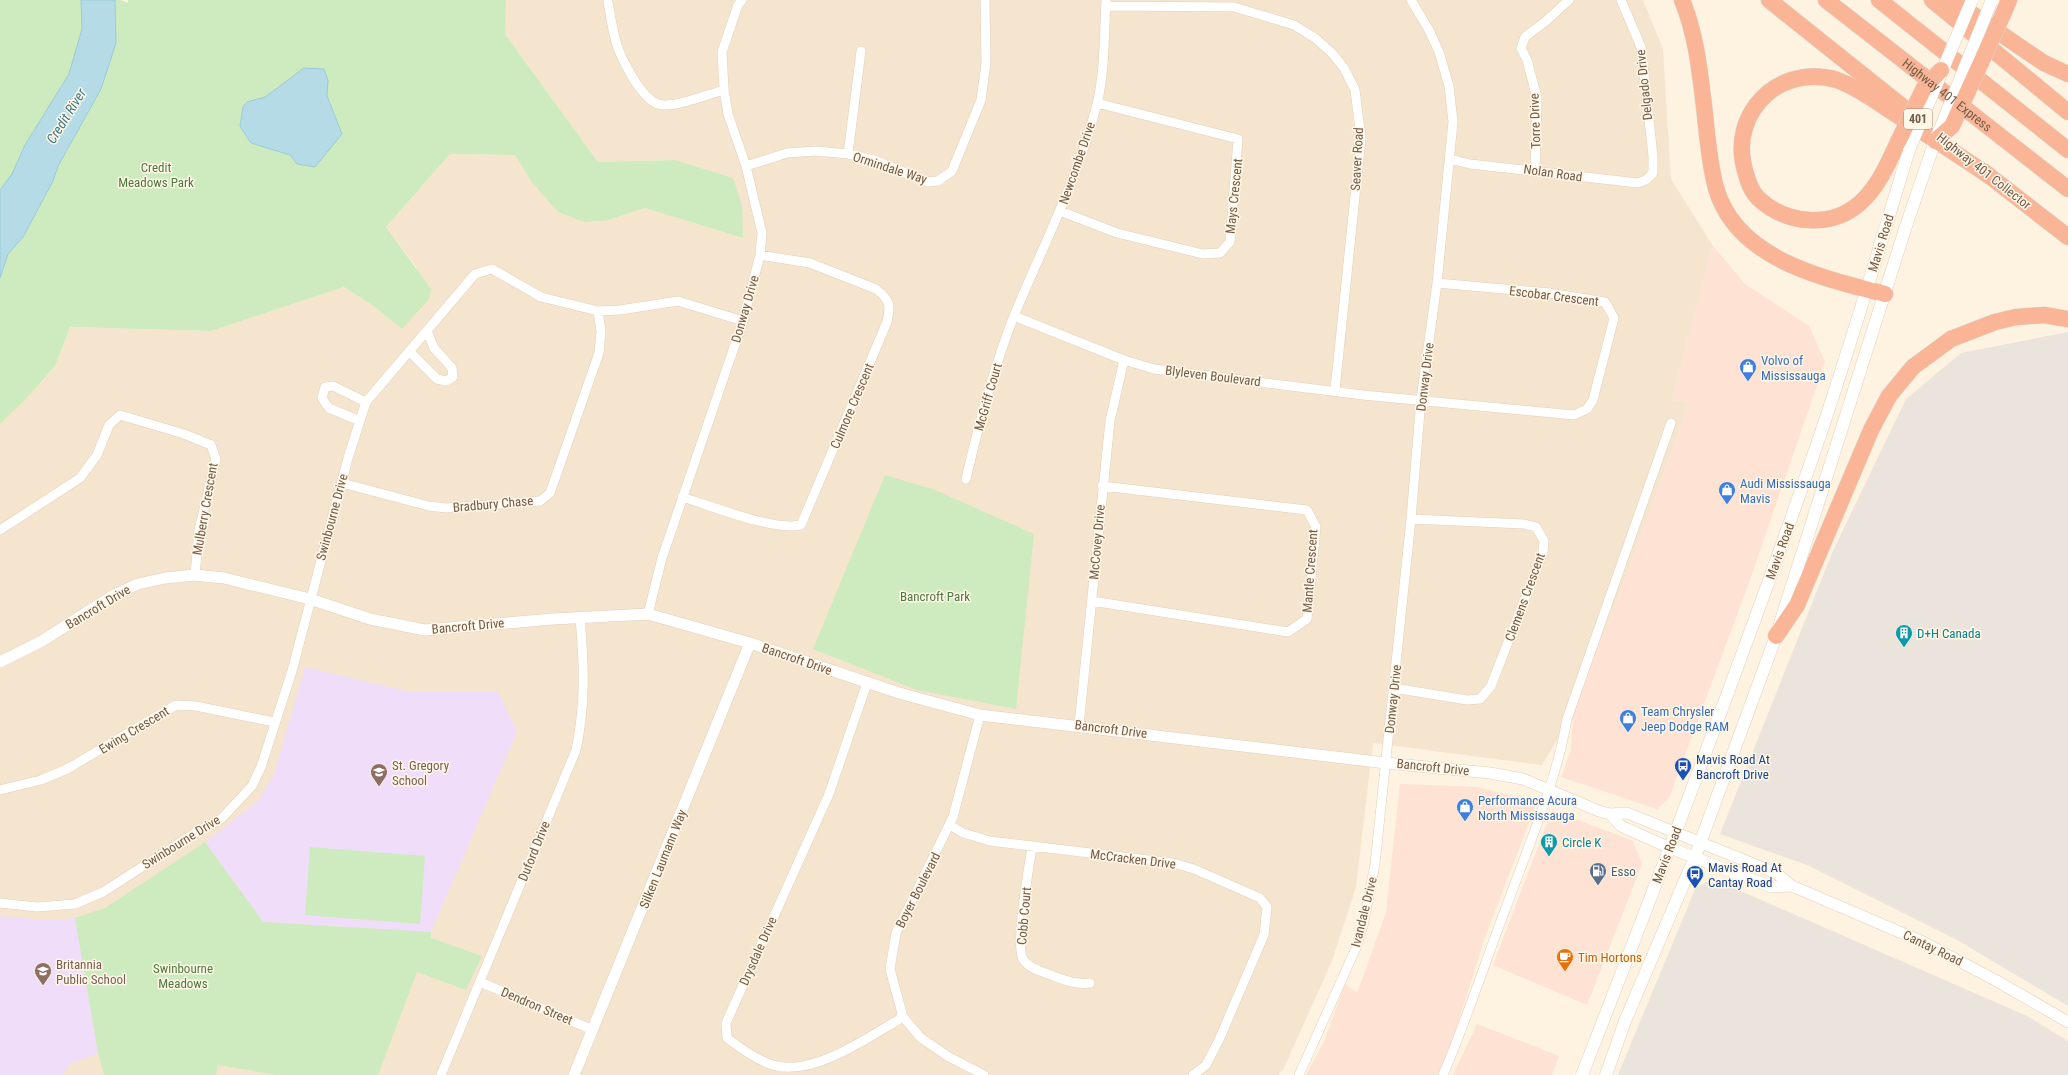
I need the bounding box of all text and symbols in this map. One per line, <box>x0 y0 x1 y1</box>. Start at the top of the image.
street label: Delgado Drive <box>1633 49 1655 121</box>
street label: Highway 401 Express <box>1899 55 1995 135</box>
water label: Credit River <box>43 85 90 146</box>
street label: Torre Drive <box>1527 93 1543 149</box>
road number: 401 <box>1904 109 1932 129</box>
street label: Newcombe Drive <box>1056 120 1098 206</box>
street label: Seaver Road <box>1348 127 1366 191</box>
street label: Highway 401 Collector <box>1934 130 2034 212</box>
street label: Ormindale Way <box>851 149 929 187</box>
street label: Mays Crescent <box>1223 157 1245 234</box>
park label: Credit Meadows Park <box>118 160 194 190</box>
street label: Nolan Road <box>1523 161 1583 185</box>
street label: Mavis Road <box>1865 212 1897 274</box>
street label: Donway Drive <box>728 274 762 344</box>
street label: Escobar Crescent <box>1508 283 1600 309</box>
street label: Donway Drive <box>1413 342 1437 412</box>
place label: Volvo of Mississauga <box>1761 353 1826 383</box>
shop icon: Volvo of Mississauga <box>1738 357 1758 382</box>
street label: Culmore Crescent <box>827 361 877 451</box>
street label: McGriff Court <box>971 361 1005 433</box>
street label: Blyleven Boulevard <box>1164 363 1262 389</box>
street label: Mulberry Crescent <box>189 462 221 556</box>
street label: Swinbourne Drive <box>313 472 351 562</box>
place label: Audi Mississauga Mavis <box>1740 476 1831 506</box>
shop icon: Audi Mississauga Mavis <box>1717 480 1737 505</box>
street label: Bradbury Chase <box>452 493 534 515</box>
street label: McCovey Drive <box>1086 504 1108 580</box>
street label: Mavis Road <box>1763 520 1797 582</box>
street label: Mantle Crescent <box>1300 529 1320 613</box>
street label: Clemens Crescent <box>1502 551 1548 643</box>
street label: Bancroft Drive <box>63 582 133 632</box>
park label: Bancroft Park <box>900 589 970 604</box>
street label: Bancroft Drive <box>431 615 505 637</box>
building icon: D+H Canada <box>1894 623 1914 648</box>
place label: D+H Canada <box>1917 626 1981 641</box>
street label: Bancroft Drive <box>760 640 834 678</box>
street label: Donway Drive <box>1382 664 1404 734</box>
street label: Ewing Crescent <box>96 703 172 757</box>
place label: Team Chrysler Jeep Dodge RAM <box>1641 704 1729 734</box>
shop icon: Team Chrysler Jeep Dodge RAM <box>1618 708 1638 733</box>
street label: Bancroft Drive <box>1074 717 1148 741</box>
place label: Mavis Road At Bancroft Drive <box>1696 752 1770 782</box>
street label: Bancroft Drive <box>1396 756 1470 778</box>
bus stop icon: Mavis Road At Bancroft Drive <box>1673 756 1693 781</box>
place label: St. Gregory School <box>392 758 450 788</box>
school or university icon: St. Gregory School <box>369 762 389 787</box>
place label: Performance Acura North Mississauga <box>1478 793 1577 823</box>
shop icon: Performance Acura North Mississauga <box>1455 797 1475 822</box>
street label: Silken Laumann Way <box>636 807 690 911</box>
street label: Swinbourne Drive <box>139 812 223 872</box>
street label: Duford Drive <box>515 819 553 883</box>
street label: Mavis Road <box>1649 825 1685 885</box>
building icon: Circle K <box>1539 832 1559 857</box>
place label: Circle K <box>1562 835 1602 850</box>
street label: McCracken Drive <box>1089 846 1177 872</box>
street label: Boyer Boulevard <box>893 850 943 930</box>
place label: Mavis Road At Cantay Road <box>1708 860 1782 890</box>
fuel station icon: Esso <box>1588 861 1608 886</box>
place label: Esso <box>1611 864 1636 879</box>
bus stop icon: Mavis Road At Cantay Road <box>1685 864 1705 889</box>
street label: Ivandale Drive <box>1348 875 1380 949</box>
street label: Cobb Court <box>1014 886 1034 946</box>
street label: Drysdale Drive <box>736 914 780 988</box>
street label: Cantay Road <box>1901 927 1965 969</box>
cafe icon: Tim Hortons <box>1555 947 1575 972</box>
place label: Tim Hortons <box>1578 950 1642 965</box>
place label: Britannia Public School <box>56 957 126 987</box>
school or university icon: Britannia Public School <box>33 961 53 986</box>
park label: Swinbourne Meadows <box>153 961 213 991</box>
street label: Dendron Street <box>499 984 575 1028</box>

